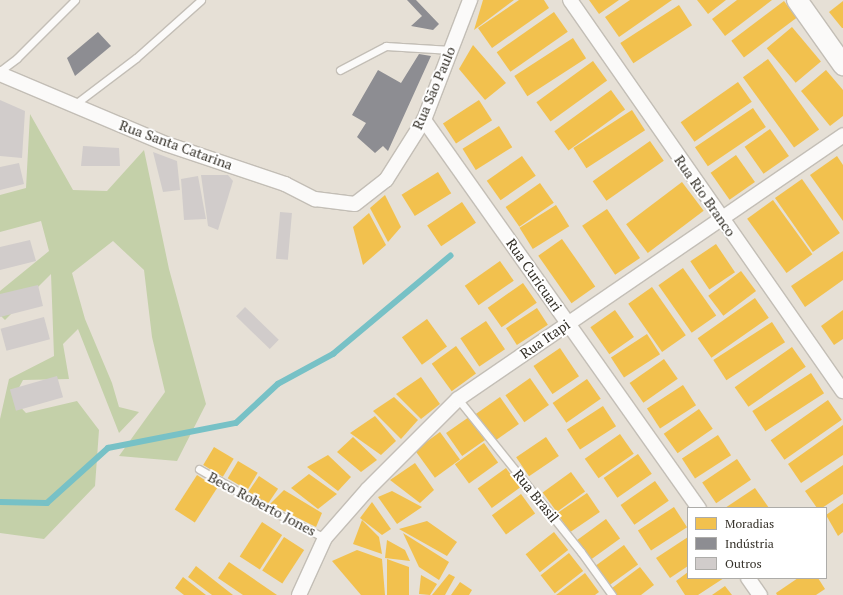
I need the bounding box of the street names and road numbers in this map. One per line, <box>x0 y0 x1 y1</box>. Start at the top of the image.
street label: Rua São Paulo <box>409 44 459 132</box>
street label: Rua Santa Catarina <box>117 117 235 173</box>
street label: Rua Rio Branco <box>671 152 739 240</box>
street label: Rua Curicuari <box>503 235 565 315</box>
street label: Rua Itapi <box>517 316 573 362</box>
street label: Rua Brasil <box>510 466 562 526</box>
street label: Beco Roberto Jones <box>205 468 319 540</box>

